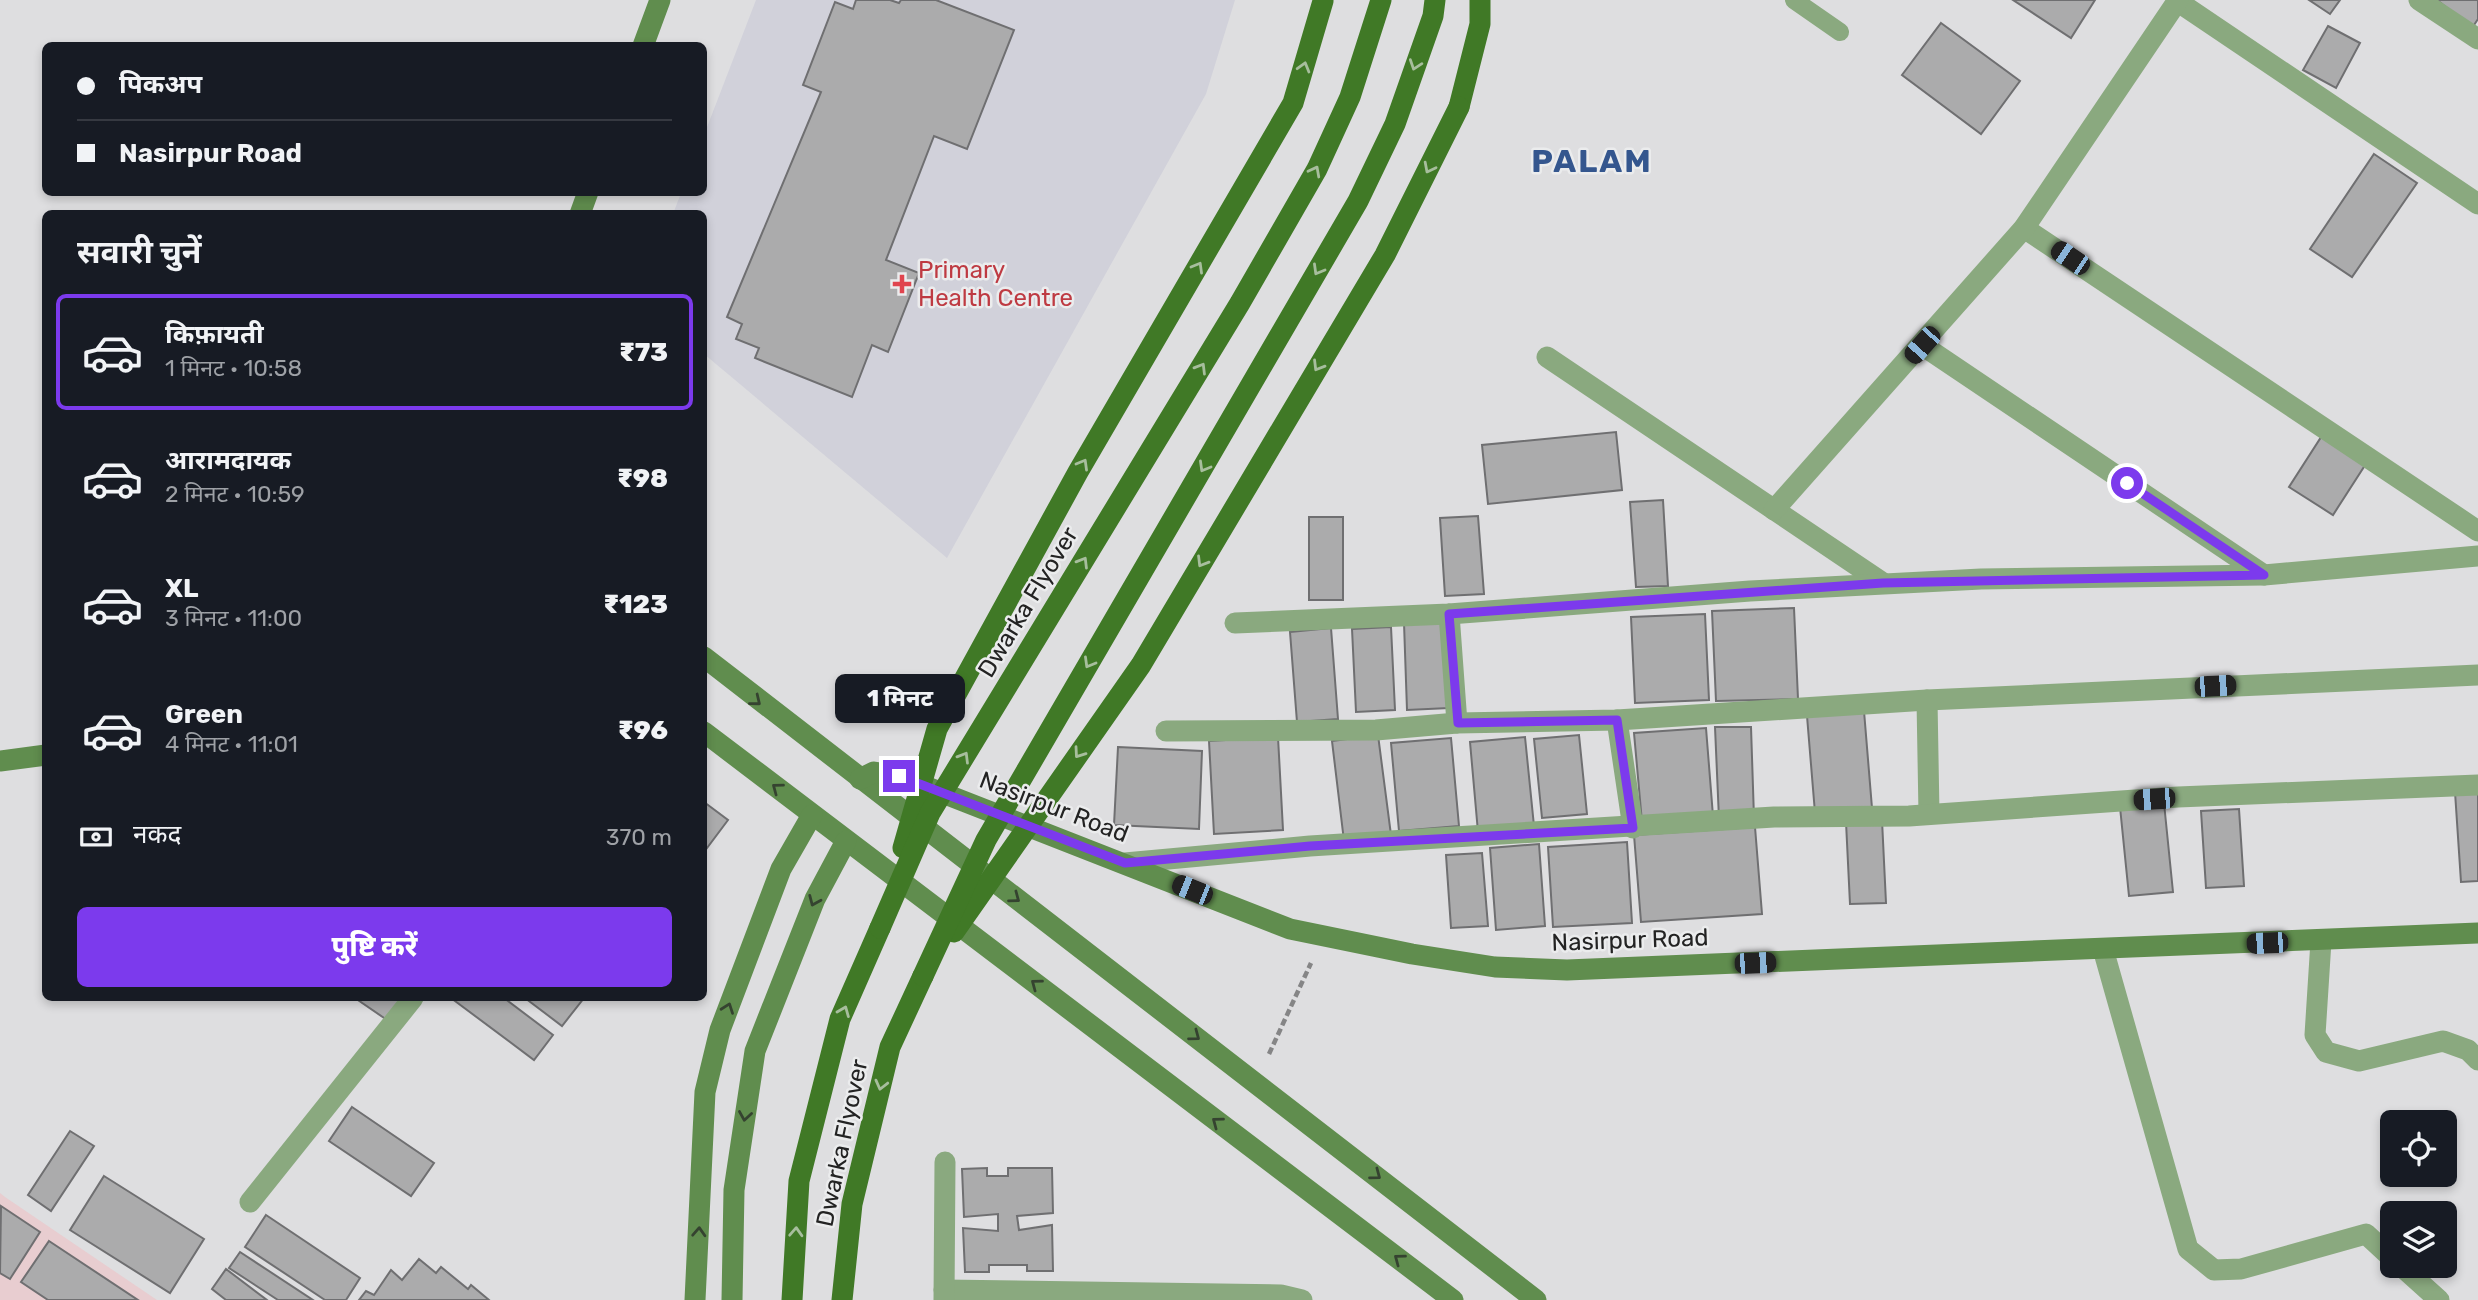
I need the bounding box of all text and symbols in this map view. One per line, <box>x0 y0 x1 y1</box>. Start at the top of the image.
one-way arrow <box>1410 59 1424 71</box>
one-way arrow <box>1295 61 1310 73</box>
text: पिकअप <box>119 69 202 100</box>
text: Nasirpur Road <box>119 138 302 169</box>
district label: PALAM <box>1531 142 1653 180</box>
one-way arrow <box>1423 161 1437 173</box>
one-way arrow <box>1307 166 1320 178</box>
text: सवारी चुनें <box>77 233 202 271</box>
car <box>2047 238 2094 278</box>
place label: Primary Health Centre <box>918 256 1073 312</box>
one-way arrow <box>1189 262 1202 275</box>
one-way arrow <box>1313 263 1326 276</box>
marker: Primary Health Centre <box>892 274 912 294</box>
text: किफ़ायती <box>165 319 264 350</box>
icon: car <box>81 321 144 384</box>
car <box>1901 322 1944 368</box>
text: ₹73 <box>619 337 668 368</box>
text: 1 मिनट · 10:58 <box>165 354 302 382</box>
one-way arrow <box>1314 359 1327 372</box>
one-way arrow <box>1192 362 1205 375</box>
text: आरामदायक <box>165 445 291 476</box>
icon: car <box>81 447 144 510</box>
one-way arrow <box>1075 458 1088 471</box>
one-way arrow <box>1199 460 1212 472</box>
text: ₹98 <box>617 463 668 494</box>
route start <box>2111 467 2143 499</box>
text: 2 मिनट · 10:59 <box>165 480 305 508</box>
street label: Dwarka Flyover <box>972 522 1084 682</box>
one-way arrow <box>1197 555 1210 568</box>
one-way arrow <box>1074 557 1087 570</box>
icon: car <box>81 573 144 636</box>
text: XL <box>165 573 198 604</box>
text: ₹123 <box>603 589 668 620</box>
text: 3 मिनट · 11:00 <box>165 604 302 632</box>
one-way arrow <box>1084 656 1097 669</box>
callout: 1 मिनट <box>834 674 964 724</box>
car <box>2194 674 2237 698</box>
text: 1 मिनट <box>867 684 933 712</box>
one-way arrow <box>749 692 761 705</box>
icon: car <box>81 699 144 762</box>
text: Green <box>165 699 243 730</box>
text: ₹96 <box>618 715 668 746</box>
text: 4 मिनट · 11:01 <box>165 730 298 758</box>
one-way arrow <box>1075 745 1087 758</box>
one-way arrow <box>956 751 969 764</box>
route end <box>883 760 915 792</box>
street label: Nasirpur Road <box>976 766 1132 848</box>
one-way arrow <box>772 784 784 796</box>
car <box>2133 787 2176 811</box>
icon: cash <box>77 818 115 856</box>
text: नकद <box>133 819 181 850</box>
text: 370 m <box>606 823 672 851</box>
car <box>1169 872 1216 908</box>
one-way arrow <box>1007 890 1019 903</box>
one-way arrow <box>808 894 822 906</box>
button: पुष्टि करें <box>77 907 672 987</box>
street label: Nasirpur Road <box>1551 923 1709 957</box>
car <box>2246 932 2289 954</box>
car <box>1734 952 1777 974</box>
one-way arrow <box>1031 980 1044 993</box>
one-way arrow <box>720 1002 734 1014</box>
one-way arrow <box>836 1005 850 1017</box>
one-way arrow <box>1188 1028 1200 1041</box>
street label: Dwarka Flyover <box>811 1057 873 1229</box>
one-way arrow <box>875 1079 889 1091</box>
one-way arrow <box>738 1110 753 1122</box>
map controls <box>2380 1110 2457 1278</box>
button: locate <box>2380 1110 2457 1187</box>
one-way arrow <box>1213 1117 1225 1130</box>
one-way arrow <box>1368 1166 1381 1179</box>
button: layers <box>2380 1201 2457 1278</box>
one-way arrow <box>691 1226 706 1237</box>
one-way arrow <box>788 1226 803 1237</box>
one-way arrow <box>1394 1254 1407 1267</box>

